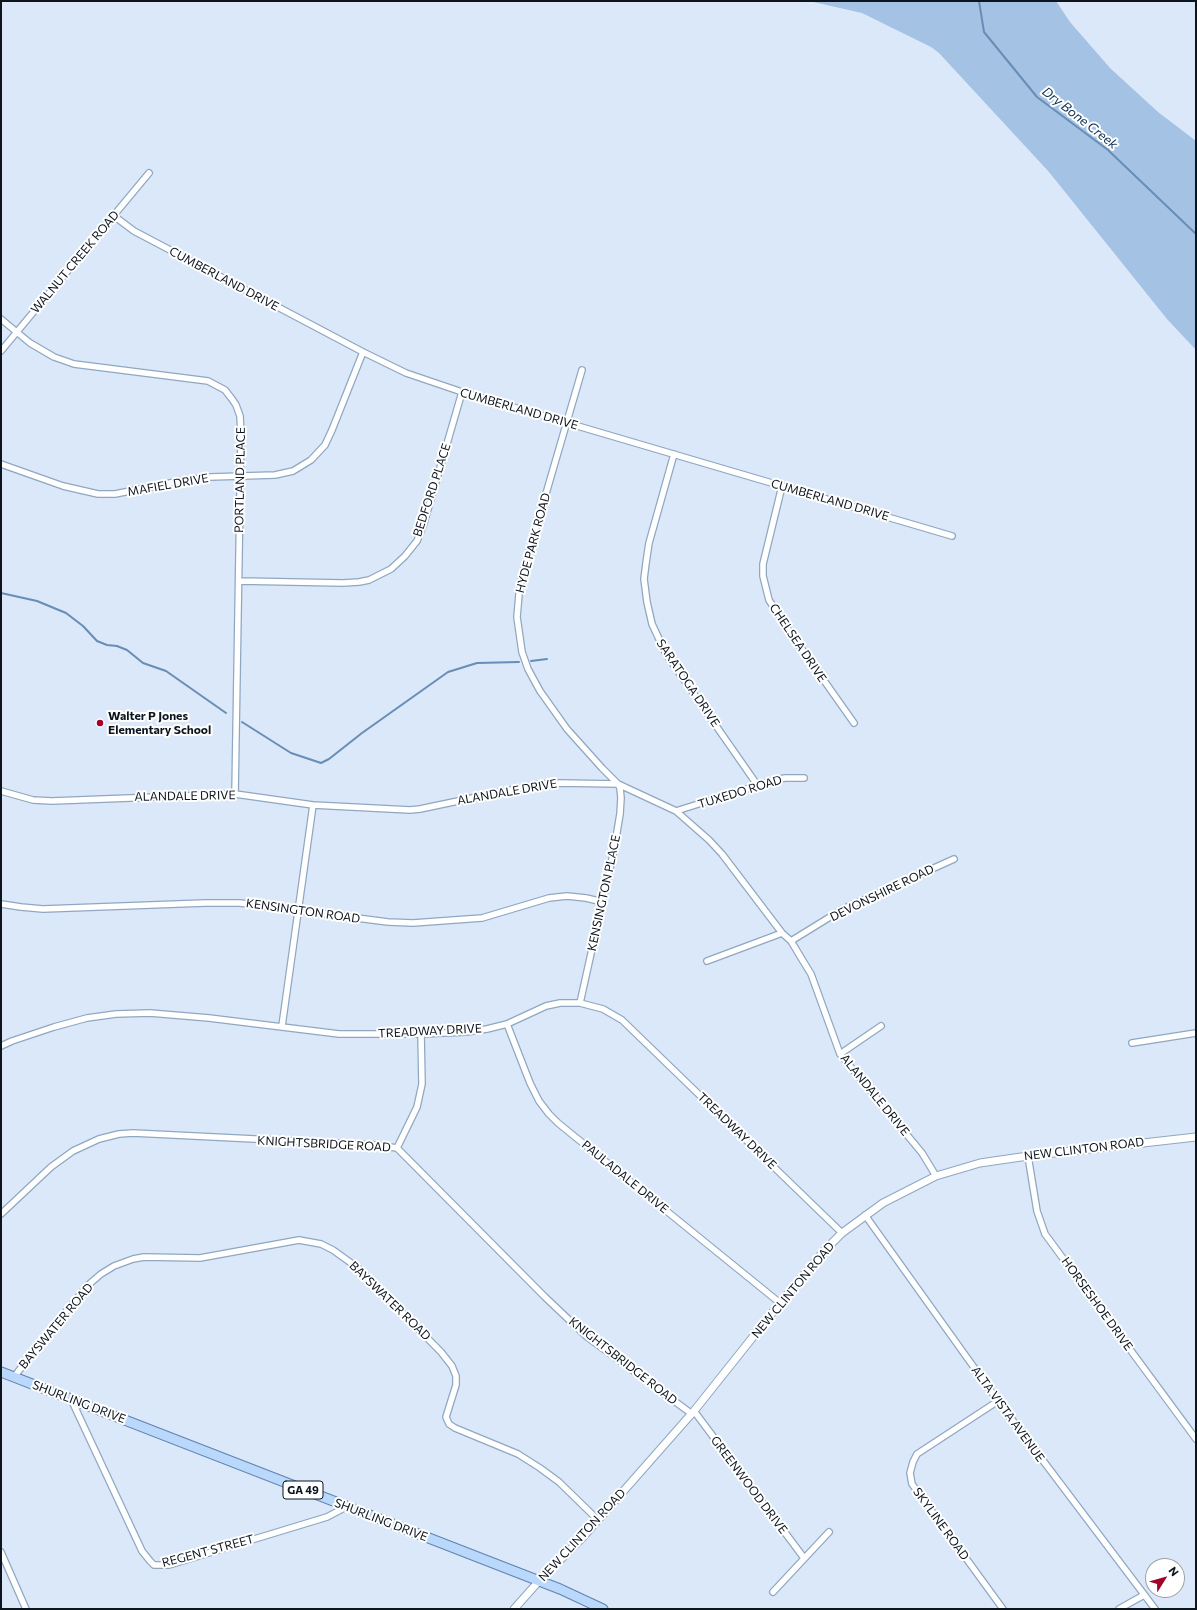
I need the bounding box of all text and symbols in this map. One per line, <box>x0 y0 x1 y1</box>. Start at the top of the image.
water label: Dry Bone Creek <box>1039 84 1121 152</box>
street label: WALNUT CREEK ROAD <box>28 208 122 316</box>
street label: CUMBERLAND DRIVE <box>167 244 281 314</box>
street label: CUMBERLAND DRIVE <box>458 385 580 433</box>
street label: PORTLAND PLACE <box>232 427 248 533</box>
street label: BEDFORD PLACE <box>410 442 454 538</box>
street label: MAFIEL DRIVE <box>126 471 210 499</box>
street label: CUMBERLAND DRIVE <box>769 476 891 524</box>
street label: HYDE PARK ROAD <box>513 491 553 595</box>
street label: CHELSEA DRIVE <box>766 601 830 685</box>
street label: SARATOGA DRIVE <box>653 636 723 730</box>
place label: Walter P Jones Elementary School <box>108 709 211 737</box>
marker: Walter P Jones Elementary School <box>95 718 105 728</box>
street label: TUXEDO ROAD <box>696 772 784 812</box>
street label: ALANDALE DRIVE <box>456 776 558 808</box>
street label: ALANDALE DRIVE <box>134 788 236 804</box>
street label: KENSINGTON PLACE <box>585 834 623 952</box>
street label: DEVONSHIRE ROAD <box>828 862 936 924</box>
street label: KENSINGTON ROAD <box>245 896 361 926</box>
street label: TREADWAY DRIVE <box>378 1021 482 1041</box>
street label: ALANDALE DRIVE <box>838 1051 912 1139</box>
street label: TREADWAY DRIVE <box>695 1090 779 1172</box>
street label: KNIGHTSBRIDGE ROAD <box>257 1133 391 1155</box>
street label: NEW CLINTON ROAD <box>1023 1134 1145 1164</box>
street label: PAULADALE DRIVE <box>579 1138 671 1216</box>
street label: NEW CLINTON ROAD <box>749 1239 837 1341</box>
street label: HORSESHOE DRIVE <box>1058 1255 1136 1353</box>
street label: BAYSWATER ROAD <box>346 1258 434 1344</box>
street label: BAYSWATER ROAD <box>16 1280 96 1372</box>
street label: KNIGHTSBRIDGE ROAD <box>566 1314 680 1408</box>
street label: ALTA VISTA AVENUE <box>968 1363 1048 1465</box>
street label: SHURLING DRIVE <box>30 1378 128 1426</box>
street label: GREENWOOD DRIVE <box>708 1433 790 1537</box>
road number: GA 49 <box>283 1481 323 1499</box>
street label: SKYLINE ROAD <box>910 1485 972 1563</box>
street label: NEW CLINTON ROAD <box>535 1486 629 1584</box>
street label: SHURLING DRIVE <box>332 1496 430 1544</box>
street label: REGENT STREET <box>160 1532 256 1570</box>
north arrow <box>1145 1558 1185 1598</box>
text: N <box>1167 1564 1182 1578</box>

